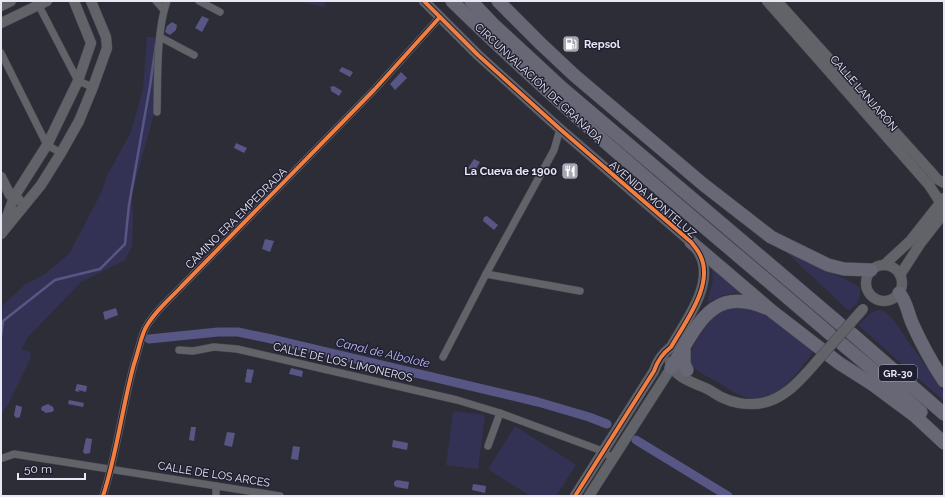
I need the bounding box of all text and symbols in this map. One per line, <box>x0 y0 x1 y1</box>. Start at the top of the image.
street label: CIRCUNVALACIÓN DE GRANADA <box>472 20 606 147</box>
fuel station icon: Repsol <box>561 34 581 54</box>
place label: Repsol <box>584 38 621 51</box>
street label: CALLE LANJARÓN <box>827 52 901 134</box>
street label: AVENIDA MONTELUZ <box>607 158 699 241</box>
restaurant icon: La Cueva de 1900 <box>560 161 580 181</box>
street label: CAMINO ERA EMPEDRADA <box>183 165 290 272</box>
place label: La Cueva de 1900 <box>464 165 557 178</box>
water label: Canal de Albolote <box>335 335 432 371</box>
street label: CALLE DE LOS LIMONEROS <box>272 340 414 385</box>
road number: GR-30 <box>879 365 917 381</box>
scale bar <box>18 455 85 481</box>
street label: CALLE DE LOS ARCES <box>157 459 271 490</box>
text: 50 m <box>24 462 52 476</box>

